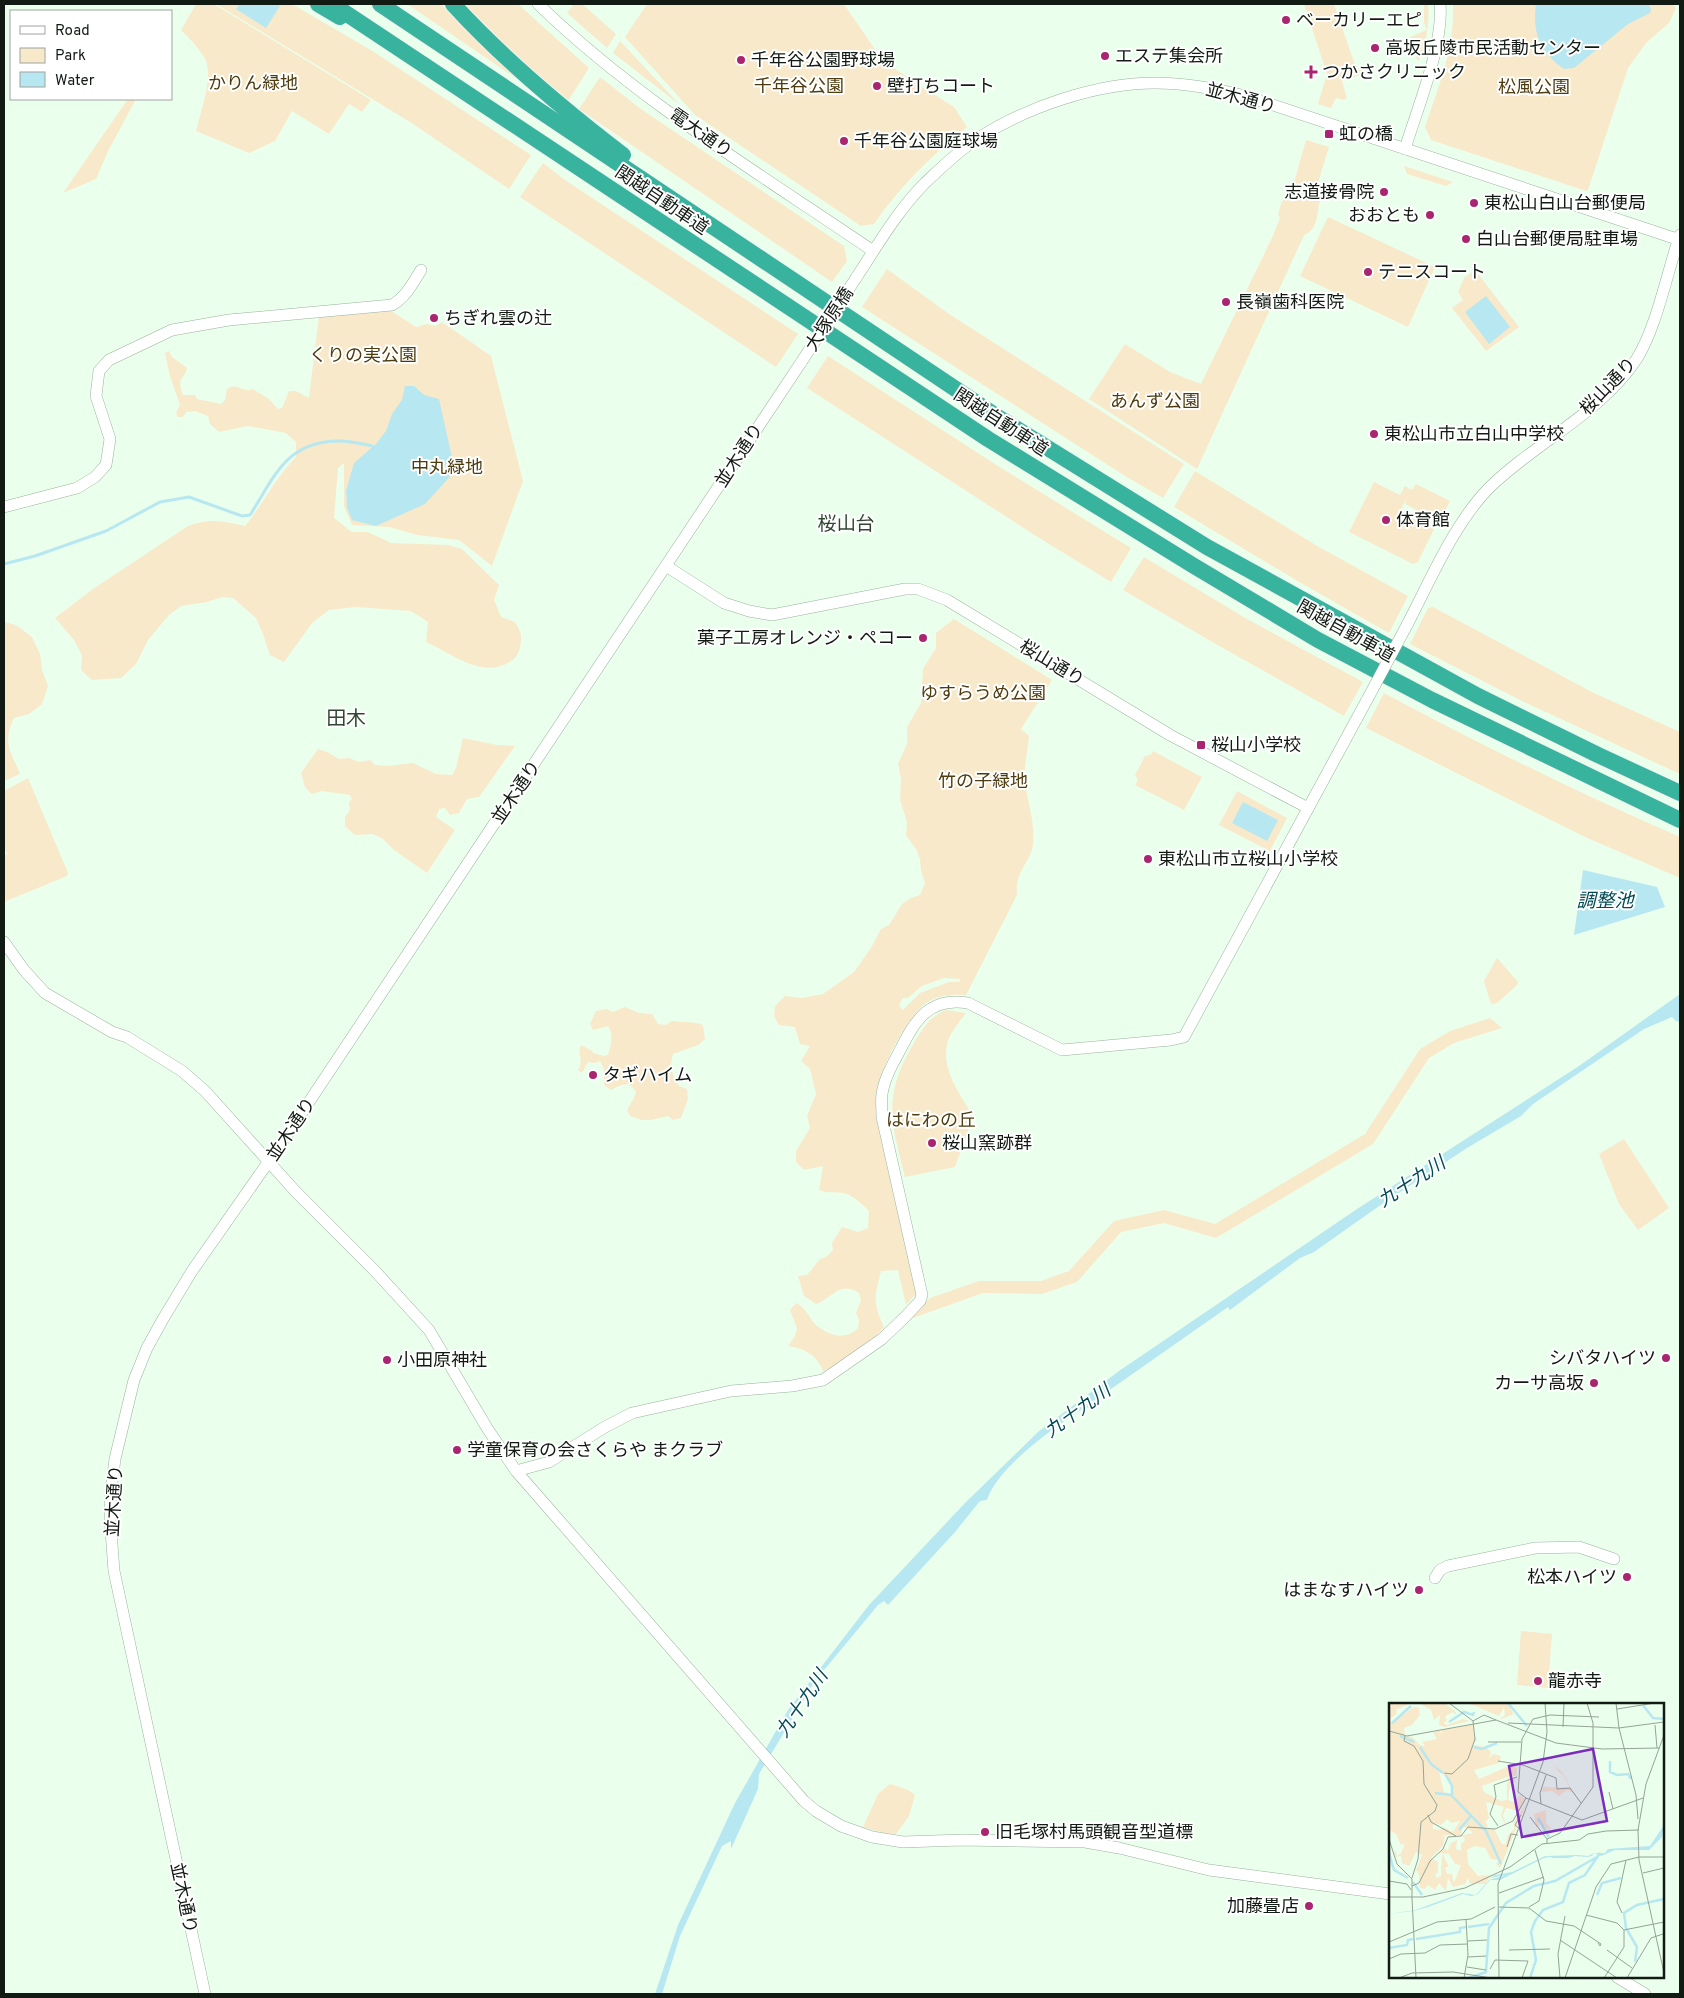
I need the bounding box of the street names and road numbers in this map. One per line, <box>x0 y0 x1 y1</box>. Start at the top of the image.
street label: 並木通り <box>1203 79 1278 120</box>
street label: 電大通り <box>664 104 736 164</box>
street label: 関越自動車道 <box>610 162 712 241</box>
street label: 大塚原橋 <box>801 283 860 356</box>
street label: 桜山通り <box>1576 353 1642 421</box>
street label: 関越自動車道 <box>949 384 1052 462</box>
street label: 並木通り <box>711 419 770 492</box>
street label: 関越自動車道 <box>1292 596 1398 669</box>
street label: 桜山通り <box>1014 636 1088 693</box>
street label: 並木通り <box>488 757 547 829</box>
street label: 並木通り <box>263 1094 322 1166</box>
street label: 並木通り <box>102 1465 129 1538</box>
street label: 並木通り <box>164 1861 201 1936</box>

